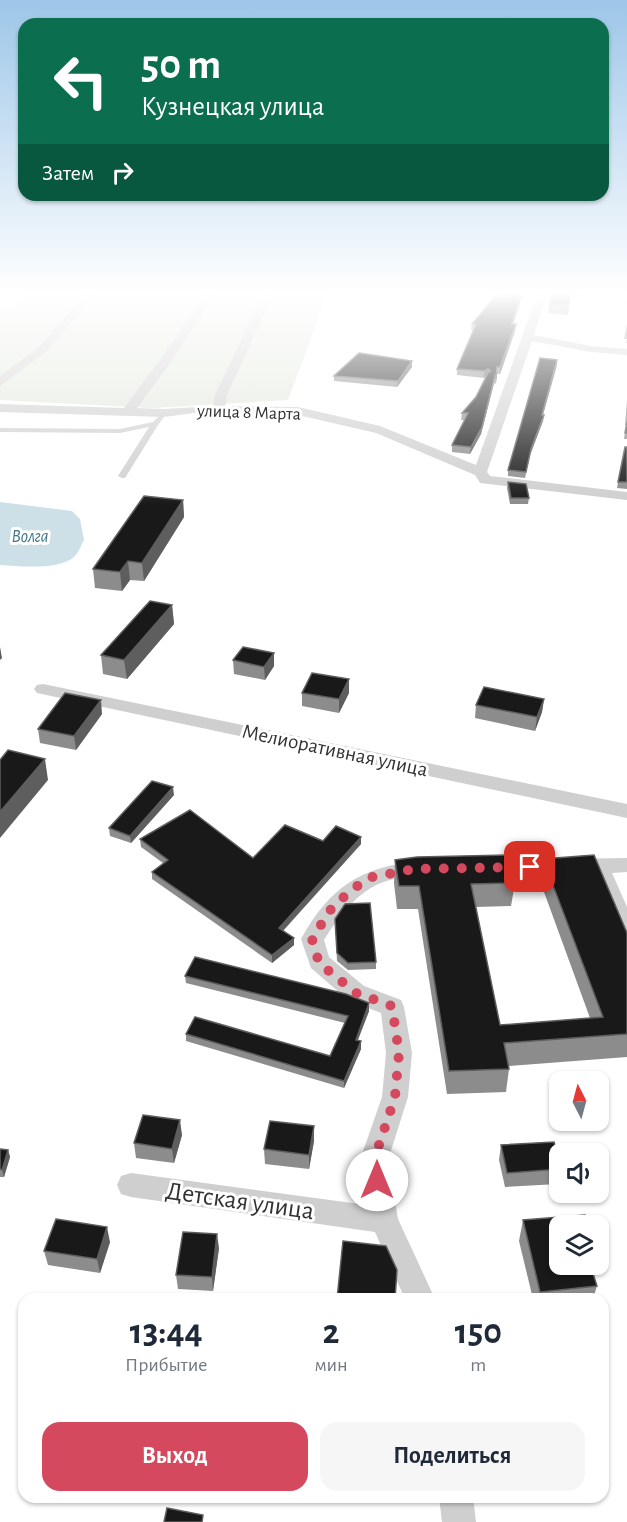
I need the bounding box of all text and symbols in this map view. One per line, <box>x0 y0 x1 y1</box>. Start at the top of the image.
icon: left <box>42 42 120 120</box>
text: 50 m <box>141 44 221 86</box>
text: Кузнецкая улица <box>141 93 324 120</box>
icon: right <box>106 156 139 189</box>
text: Затем <box>42 162 94 184</box>
street label: улица 8 Марта <box>196 402 301 424</box>
water label: Волга <box>12 528 48 546</box>
street label: Мелиоративная улица <box>240 721 430 781</box>
pin <box>504 841 555 892</box>
icon: arrive <box>513 850 546 883</box>
north arrow <box>549 1071 609 1131</box>
map controls <box>549 1071 609 1275</box>
button: sound <box>549 1143 609 1203</box>
position arrow <box>345 1148 409 1212</box>
street label: Детская улица <box>164 1178 316 1224</box>
button: layers <box>549 1215 609 1275</box>
text: 13:44 <box>130 1314 203 1350</box>
text: 2 <box>323 1314 340 1350</box>
text: 150 <box>455 1314 502 1350</box>
text: Прибытие <box>125 1355 207 1375</box>
text: мин <box>314 1355 348 1375</box>
text: m <box>470 1355 486 1375</box>
button: Выход <box>42 1422 308 1491</box>
button: Поделиться <box>320 1422 585 1491</box>

